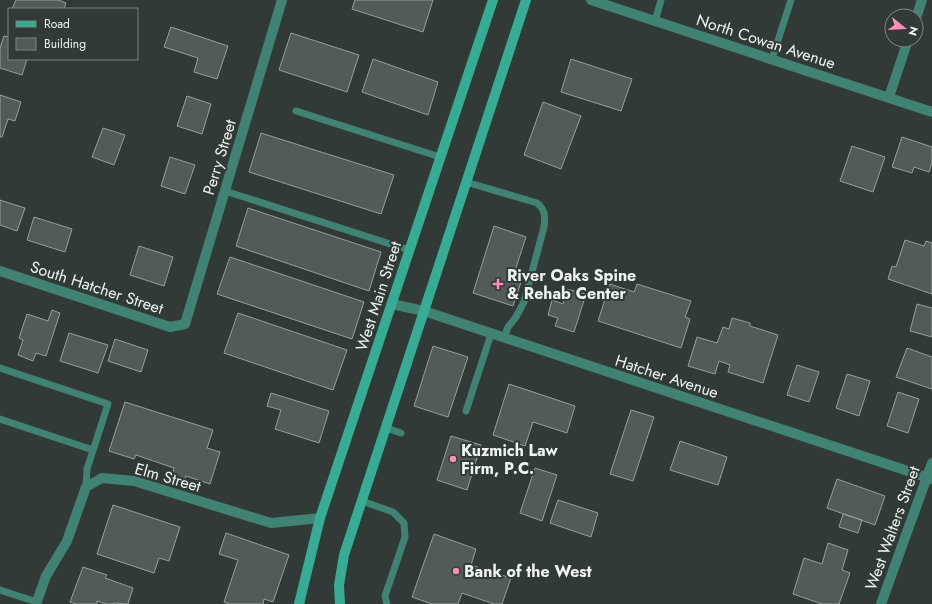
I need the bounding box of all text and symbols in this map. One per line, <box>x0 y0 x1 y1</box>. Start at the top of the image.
legend <box>8 8 138 60</box>
street label: North Cowan Avenue <box>693 8 838 75</box>
north arrow <box>884 8 924 48</box>
text: Road <box>44 15 70 33</box>
text: N <box>905 24 922 38</box>
text: Building <box>44 35 86 53</box>
street label: Perry Street <box>197 116 242 198</box>
street label: West Main Street <box>350 238 407 354</box>
street label: South Hatcher Street <box>27 255 166 320</box>
place label: River Oaks Spine & Rehab Center <box>507 264 636 305</box>
marker: River Oaks Spine & Rehab Center <box>492 278 504 290</box>
street label: Hatcher Avenue <box>612 349 721 404</box>
place label: Kuzmich Law Firm, P.C. <box>461 439 559 480</box>
marker: Kuzmich Law Firm, P.C. <box>448 454 458 464</box>
street label: Elm Street <box>132 457 204 498</box>
street label: West Walters Street <box>859 463 926 593</box>
place label: Bank of the West <box>464 560 593 583</box>
marker: Bank of the West <box>451 566 461 576</box>

